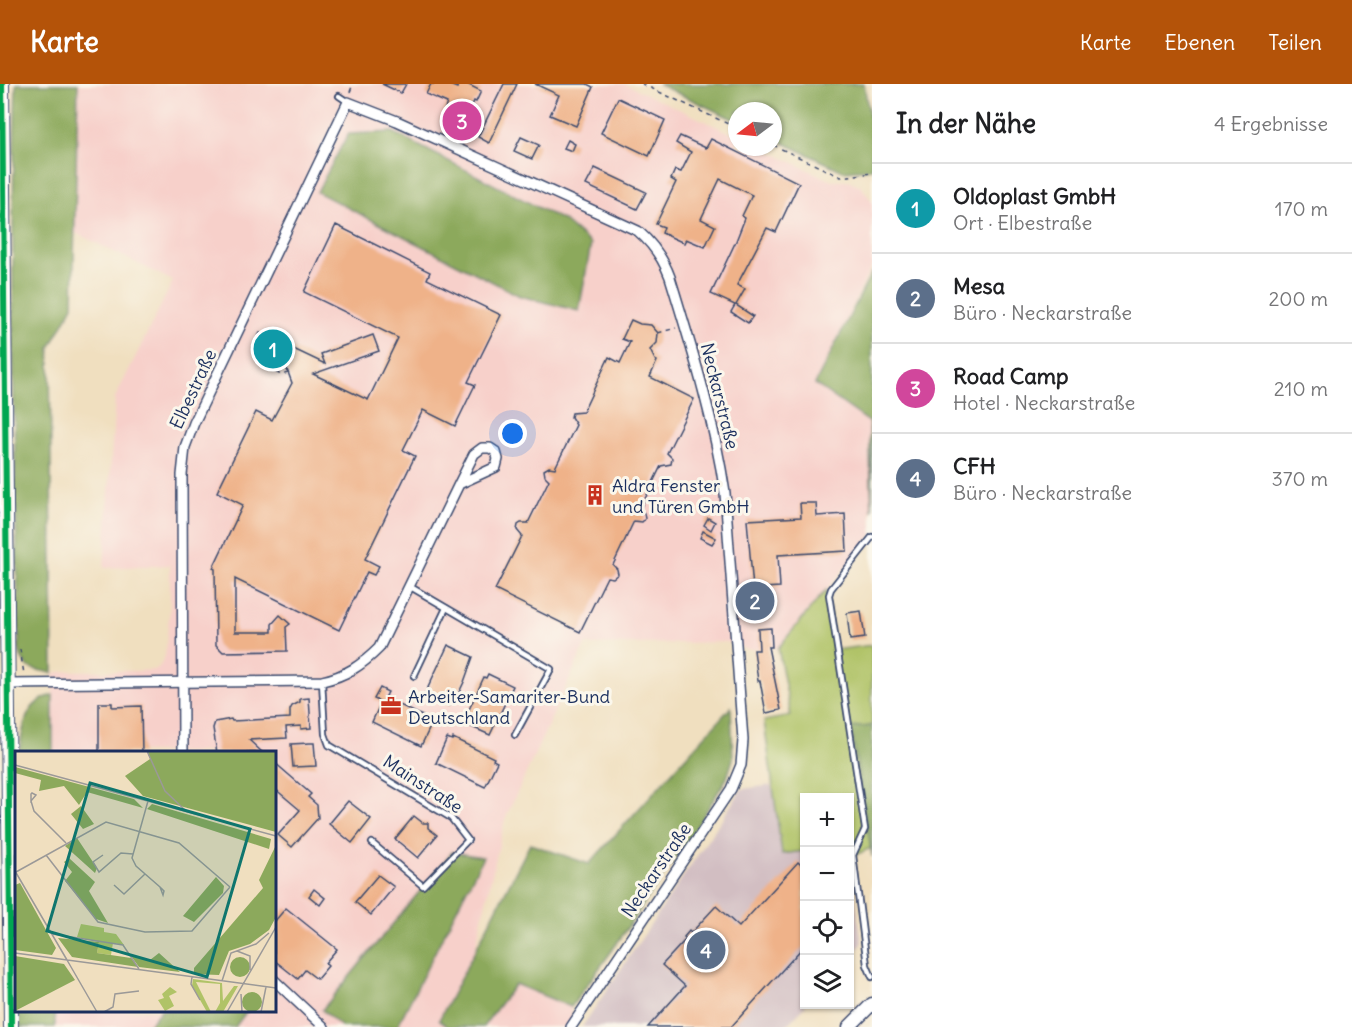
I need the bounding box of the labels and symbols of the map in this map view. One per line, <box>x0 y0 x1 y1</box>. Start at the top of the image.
pin: 3 <box>442 99 482 144</box>
north arrow <box>728 102 782 156</box>
pin: 1 <box>254 326 292 372</box>
street label: Neckarstraße <box>696 340 744 452</box>
street label: Elbestraße <box>165 345 221 433</box>
your location <box>498 419 527 448</box>
place label: Aldra Fenster und Türen GmbH <box>612 474 749 518</box>
building icon: Aldra Fenster und Türen GmbH <box>583 483 607 507</box>
pin: 2 <box>736 578 774 624</box>
place label: Arbeiter-Samariter-Bund Deutschland <box>408 685 611 729</box>
office icon: Arbeiter-Samariter-Bund Deutschland <box>379 694 403 718</box>
street label: Mainstraße <box>379 750 467 818</box>
inset map <box>15 751 276 1012</box>
street label: Neckarstraße <box>616 818 696 922</box>
pin: 4 <box>686 928 726 972</box>

